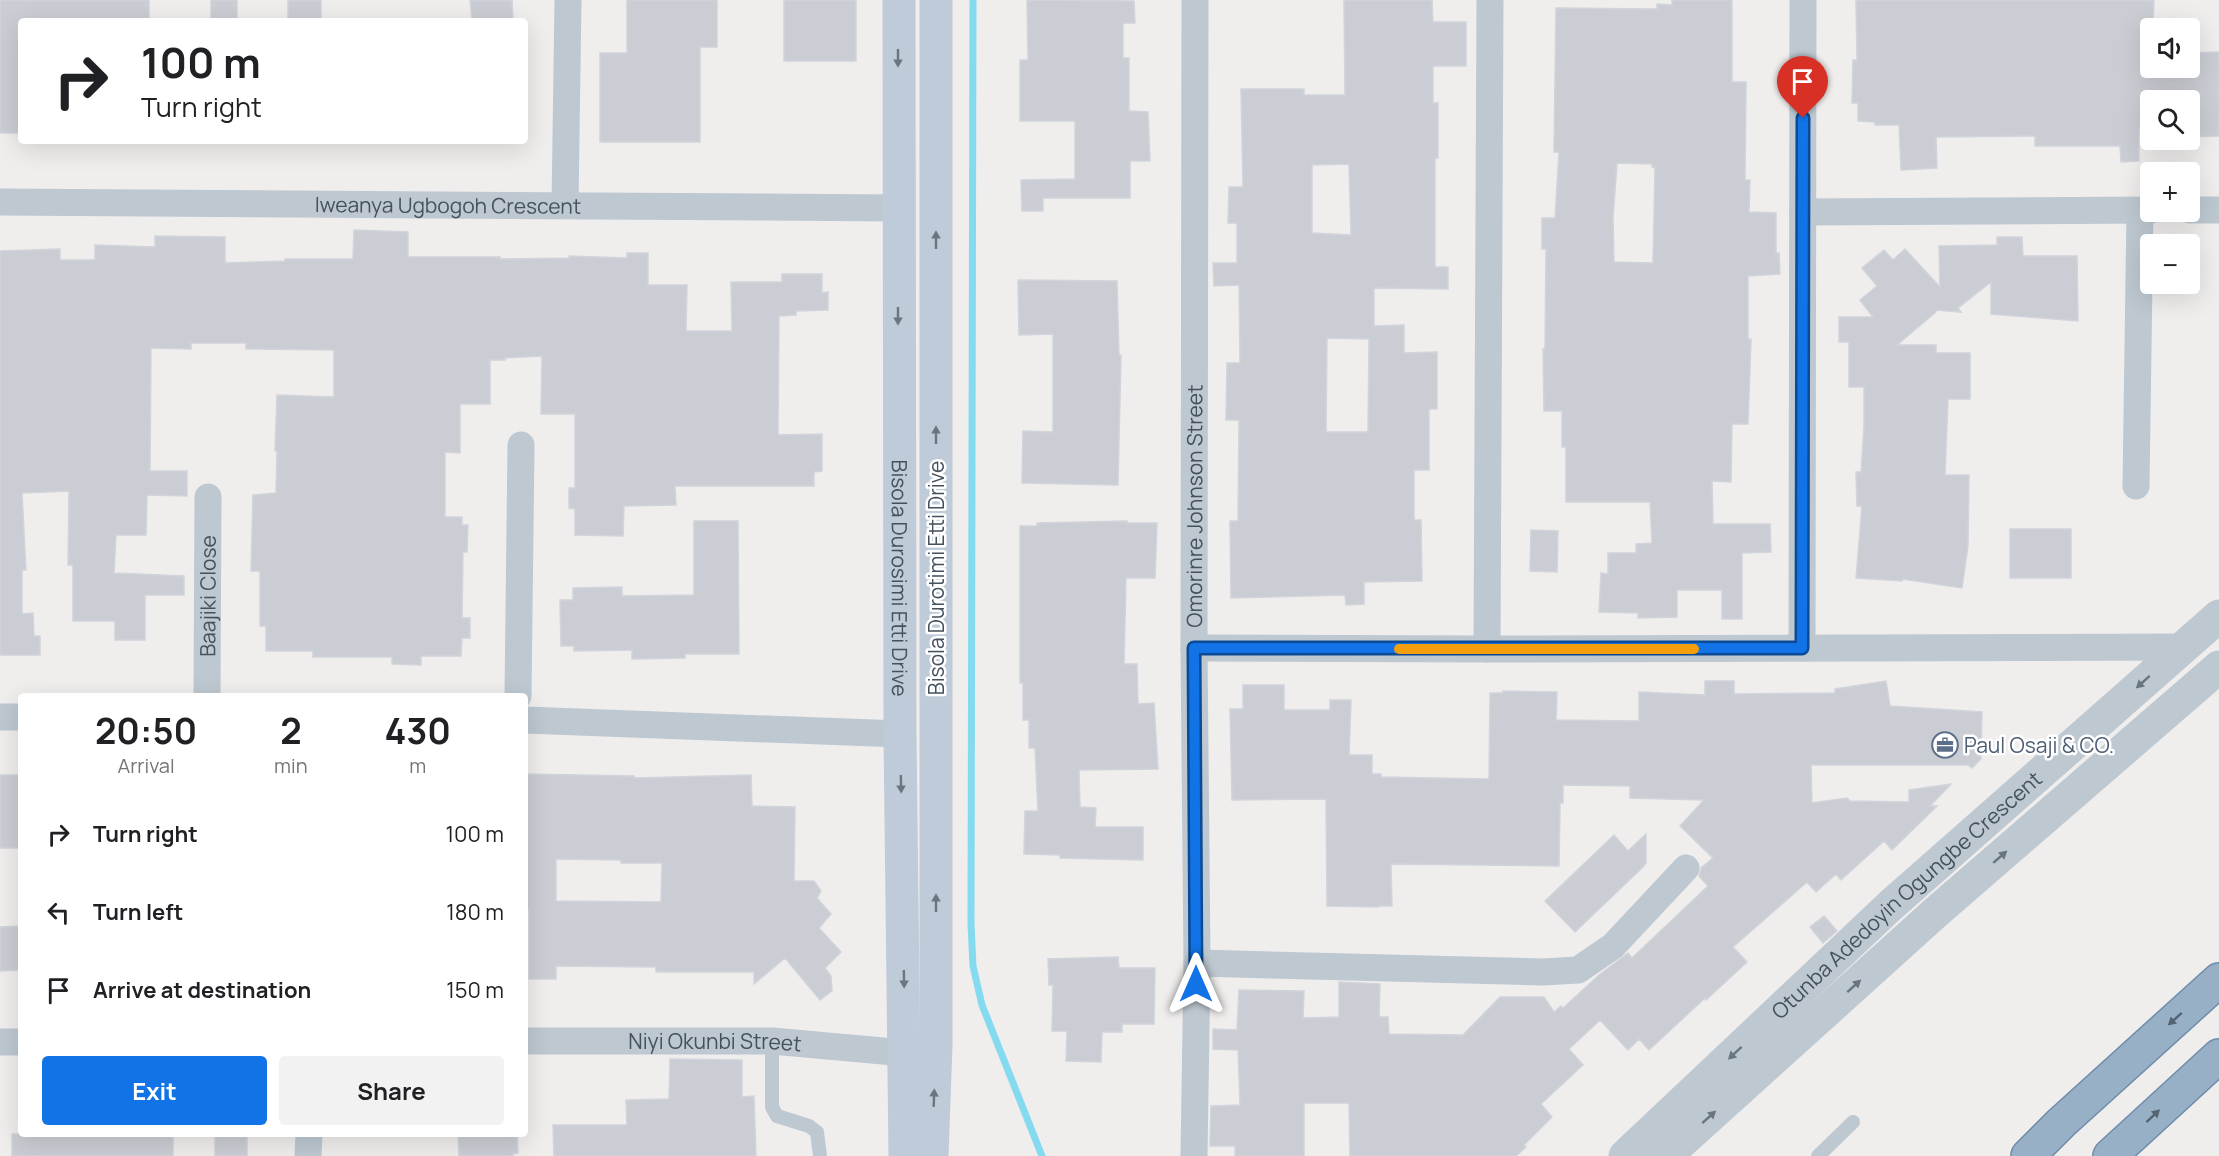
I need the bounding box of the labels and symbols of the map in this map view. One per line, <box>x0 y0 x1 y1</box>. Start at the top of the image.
one-way arrow <box>893 49 903 68</box>
pin <box>1777 56 1828 118</box>
street label: Iweanya Ugbogoh Crescent <box>315 190 581 220</box>
one-way arrow <box>931 230 941 249</box>
one-way arrow <box>893 307 903 326</box>
street label: Omorinre Johnson Street <box>1180 384 1208 628</box>
one-way arrow <box>931 425 941 444</box>
street label: Bisola Durosimi Etti Drive <box>886 459 914 697</box>
street label: Bisola Durotimi Etti Drive <box>922 461 950 695</box>
street label: Baajiki Close <box>193 535 222 657</box>
one-way arrow <box>2136 675 2151 688</box>
office icon: Paul Osaji & CO. <box>1930 730 1960 760</box>
place label: Paul Osaji & CO. <box>1964 731 2114 759</box>
street label: Otunba Adedoyin Ogungbe Crescent <box>1765 765 2048 1025</box>
one-way arrow <box>896 775 906 794</box>
one-way arrow <box>1992 850 2008 863</box>
one-way arrow <box>931 893 941 912</box>
position arrow <box>1164 952 1228 1016</box>
one-way arrow <box>899 970 908 989</box>
one-way arrow <box>1846 980 1861 993</box>
one-way arrow <box>2168 1012 2183 1025</box>
street label: Niyi Okunbi Street <box>628 1027 803 1058</box>
one-way arrow <box>1727 1046 1742 1060</box>
one-way arrow <box>930 1088 939 1107</box>
one-way arrow <box>2145 1110 2160 1123</box>
one-way arrow <box>1701 1111 1716 1124</box>

